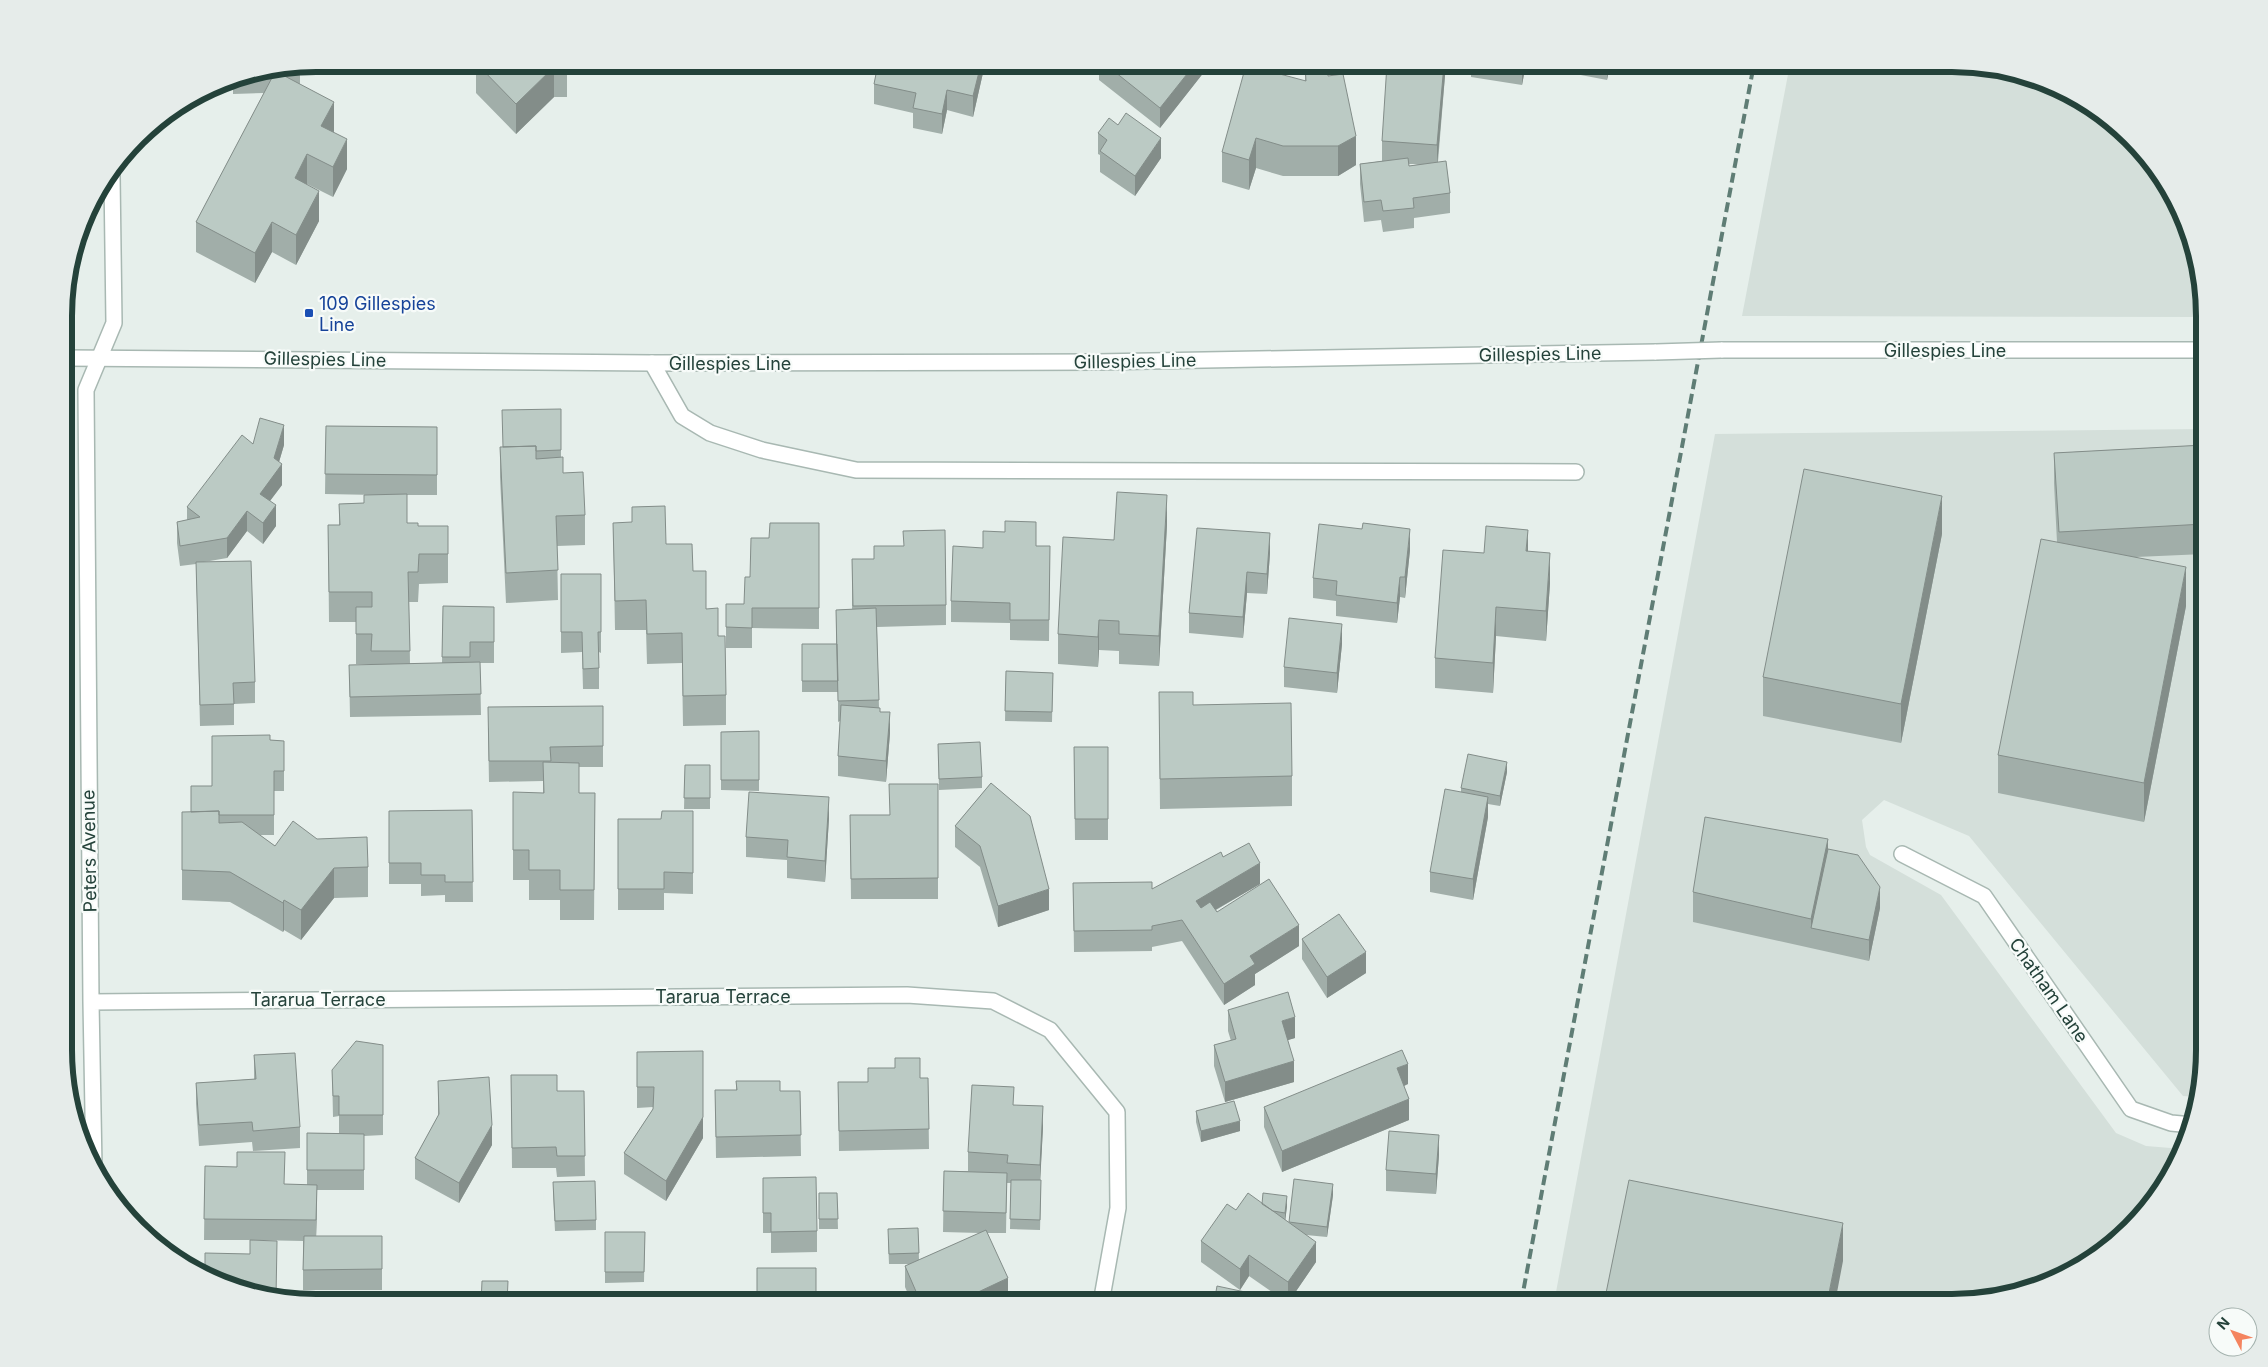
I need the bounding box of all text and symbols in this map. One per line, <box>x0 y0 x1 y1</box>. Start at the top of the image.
place label: 109 Gillespies Line <box>319 293 436 335</box>
marker: 109 Gillespies Line <box>303 307 315 319</box>
street label: Gillespies Line <box>1884 340 2006 361</box>
street label: Gillespies Line <box>1479 342 1601 366</box>
street label: Gillespies Line <box>264 347 386 371</box>
street label: Gillespies Line <box>1074 349 1196 373</box>
street label: Gillespies Line <box>669 353 791 374</box>
street label: Peters Avenue <box>77 789 101 913</box>
street label: Chatham Lane <box>2005 934 2093 1046</box>
street label: Tararua Terrace <box>655 986 791 1007</box>
street label: Tararua Terrace <box>250 989 386 1010</box>
north arrow <box>2208 1307 2258 1357</box>
text: N <box>2213 1314 2233 1333</box>

